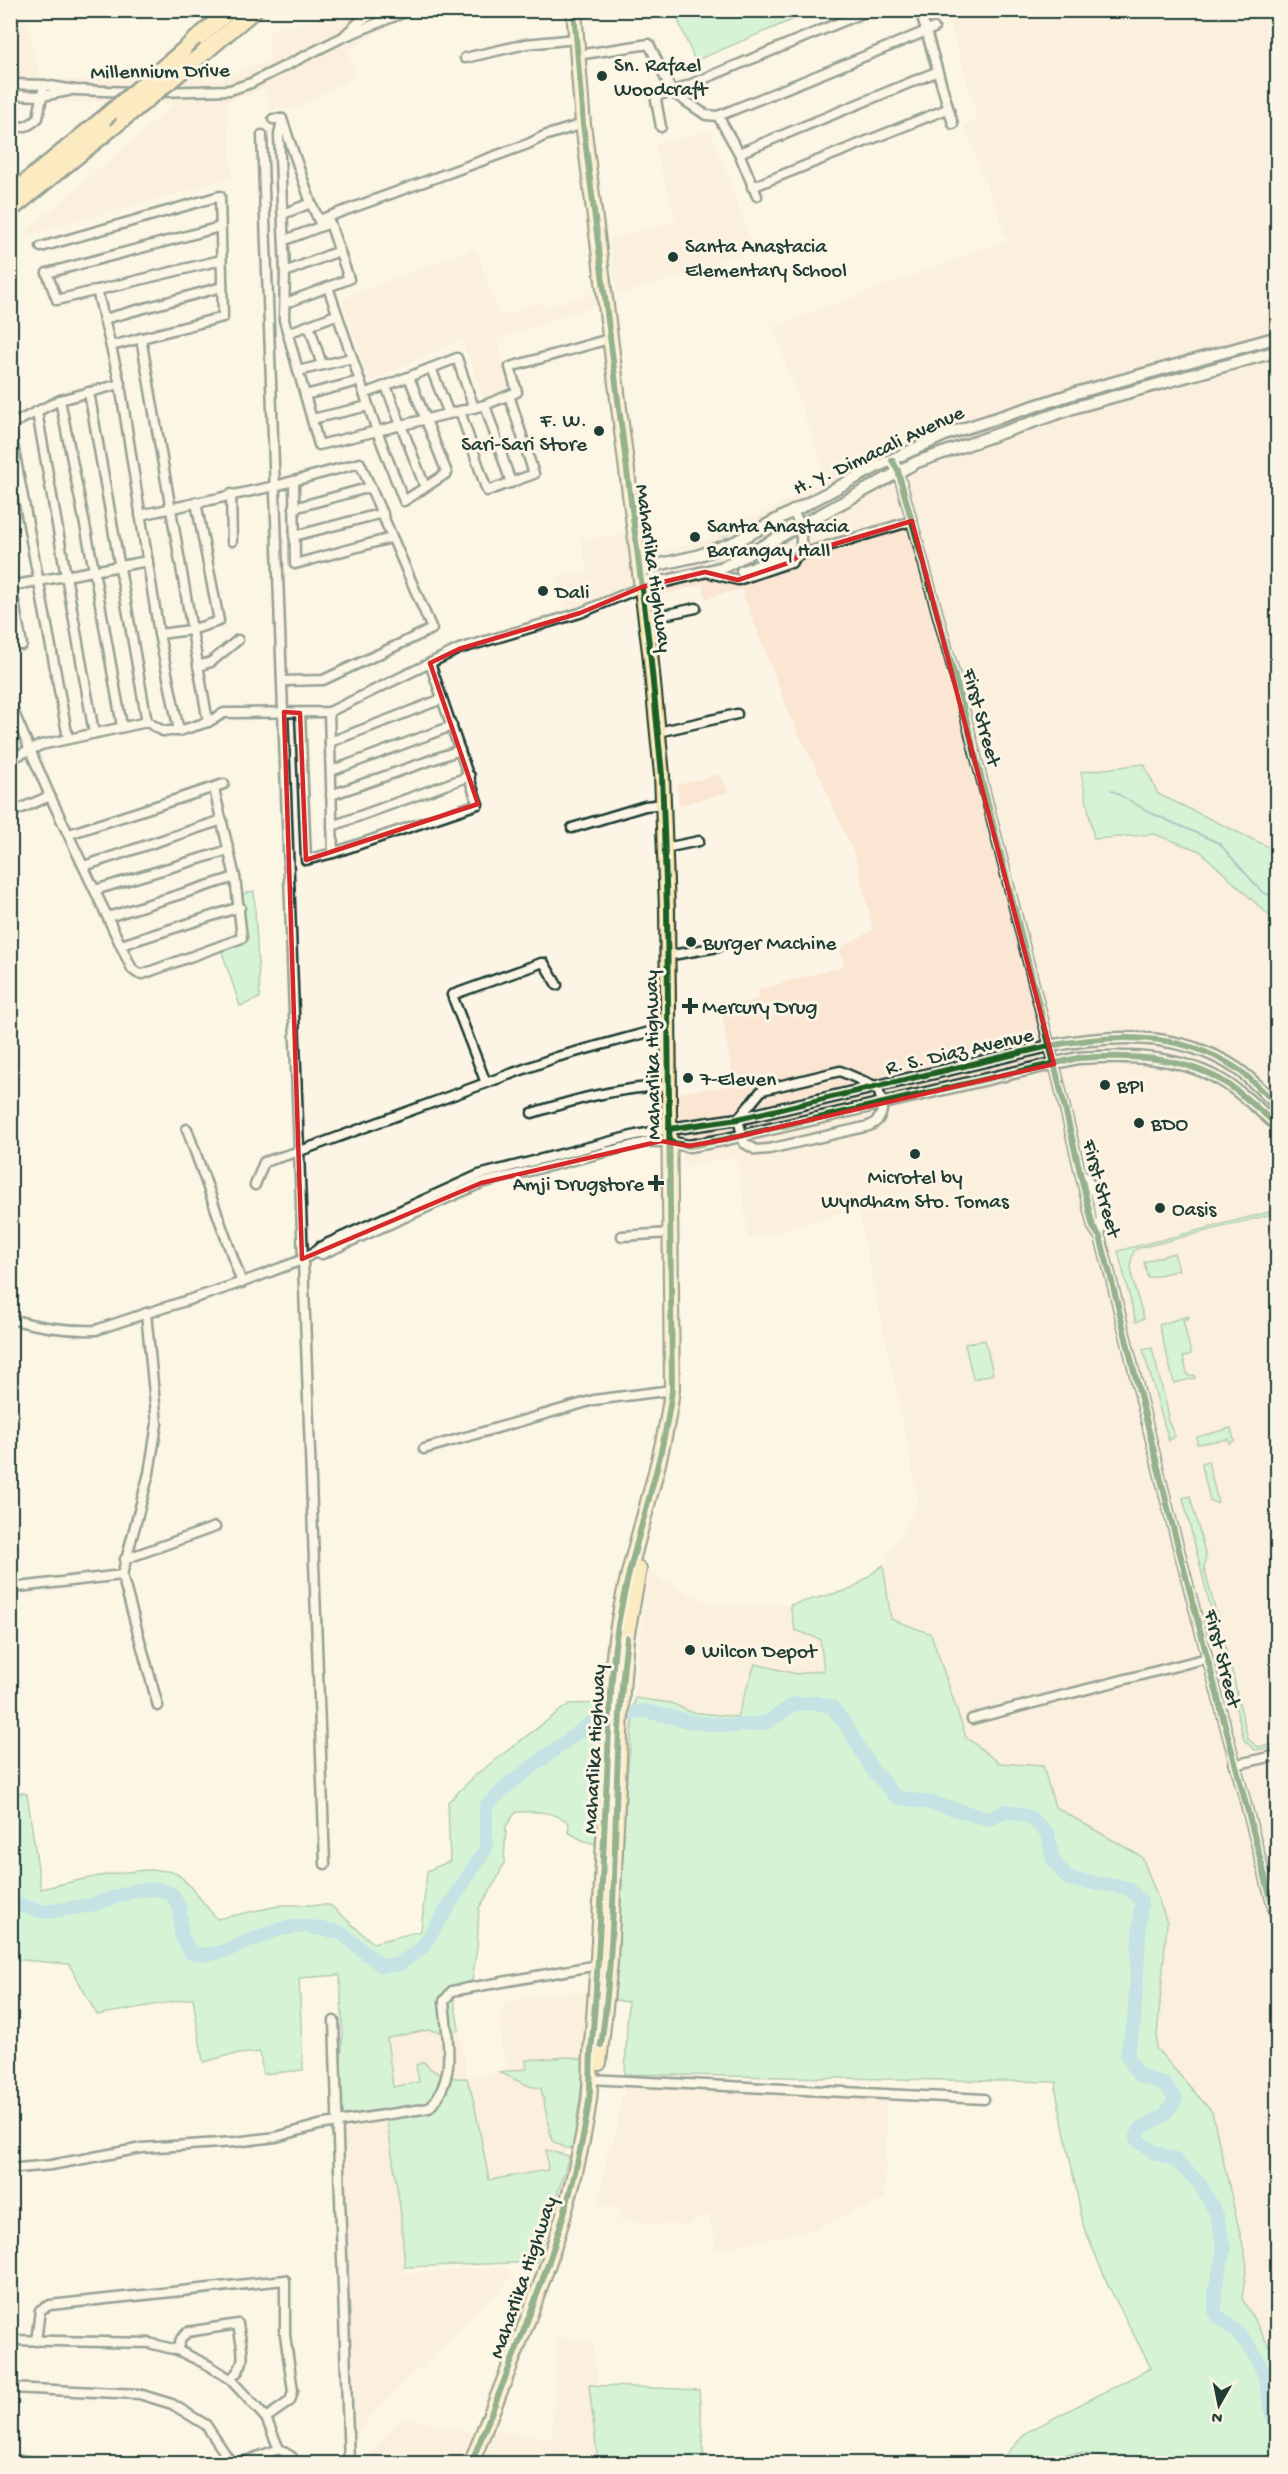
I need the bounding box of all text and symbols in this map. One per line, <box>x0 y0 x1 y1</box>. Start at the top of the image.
place label: Sn. Rafael Woodcraft <box>614 55 710 104</box>
street label: Millennium Drive <box>90 60 231 87</box>
marker: Sn. Rafael Woodcraft <box>595 69 609 83</box>
place label: Santa Anastacia Elementary School <box>685 236 847 285</box>
marker: Santa Anastacia Elementary School <box>666 250 680 264</box>
street label: H. Y. Dimacali Avenue <box>790 401 970 503</box>
place label: F. W. Sari-Sari Store <box>461 410 588 459</box>
marker: F. W. Sari-Sari Store <box>592 424 606 438</box>
street label: Maharlika Highway <box>627 483 676 654</box>
place label: Santa Anastacia Barangay Hall <box>706 516 850 565</box>
marker: Santa Anastacia Barangay Hall <box>688 530 702 544</box>
place label: Dali <box>553 582 590 607</box>
marker: Dali <box>536 584 550 598</box>
street label: First Street <box>954 665 1005 772</box>
place label: Burger Machine <box>702 933 837 958</box>
marker: Burger Machine <box>684 935 698 949</box>
street label: Maharlika Highway <box>641 970 668 1140</box>
place label: Mercury Drug <box>702 997 818 1022</box>
marker: Mercury Drug <box>683 999 697 1013</box>
street label: R. S. Diaz Avenue <box>883 1024 1037 1083</box>
place label: 7-Eleven <box>699 1069 776 1094</box>
marker: 7-Eleven <box>681 1071 695 1085</box>
place label: BPI <box>1116 1076 1144 1101</box>
marker: BPI <box>1098 1078 1112 1092</box>
place label: BDO <box>1150 1114 1188 1139</box>
marker: BDO <box>1132 1116 1146 1130</box>
street label: First Street <box>1074 1136 1125 1243</box>
marker: Microtel by Wyndham Sto. Tomas <box>908 1147 922 1161</box>
place label: Microtel by Wyndham Sto. Tomas <box>821 1167 1010 1216</box>
place label: Amji Drugstore <box>513 1174 645 1199</box>
marker: Amji Drugstore <box>649 1176 663 1190</box>
place label: Oasis <box>1172 1199 1218 1224</box>
marker: Oasis <box>1153 1201 1167 1215</box>
street label: First Street <box>1196 1606 1245 1713</box>
place label: Wilcon Depot <box>702 1641 819 1666</box>
marker: Wilcon Depot <box>683 1643 697 1657</box>
street label: Maharlika Highway <box>580 1664 613 1835</box>
street label: Maharlika Highway <box>486 2194 565 2362</box>
north arrow <box>1189 2375 1249 2435</box>
text: N <box>1210 2406 1224 2427</box>

